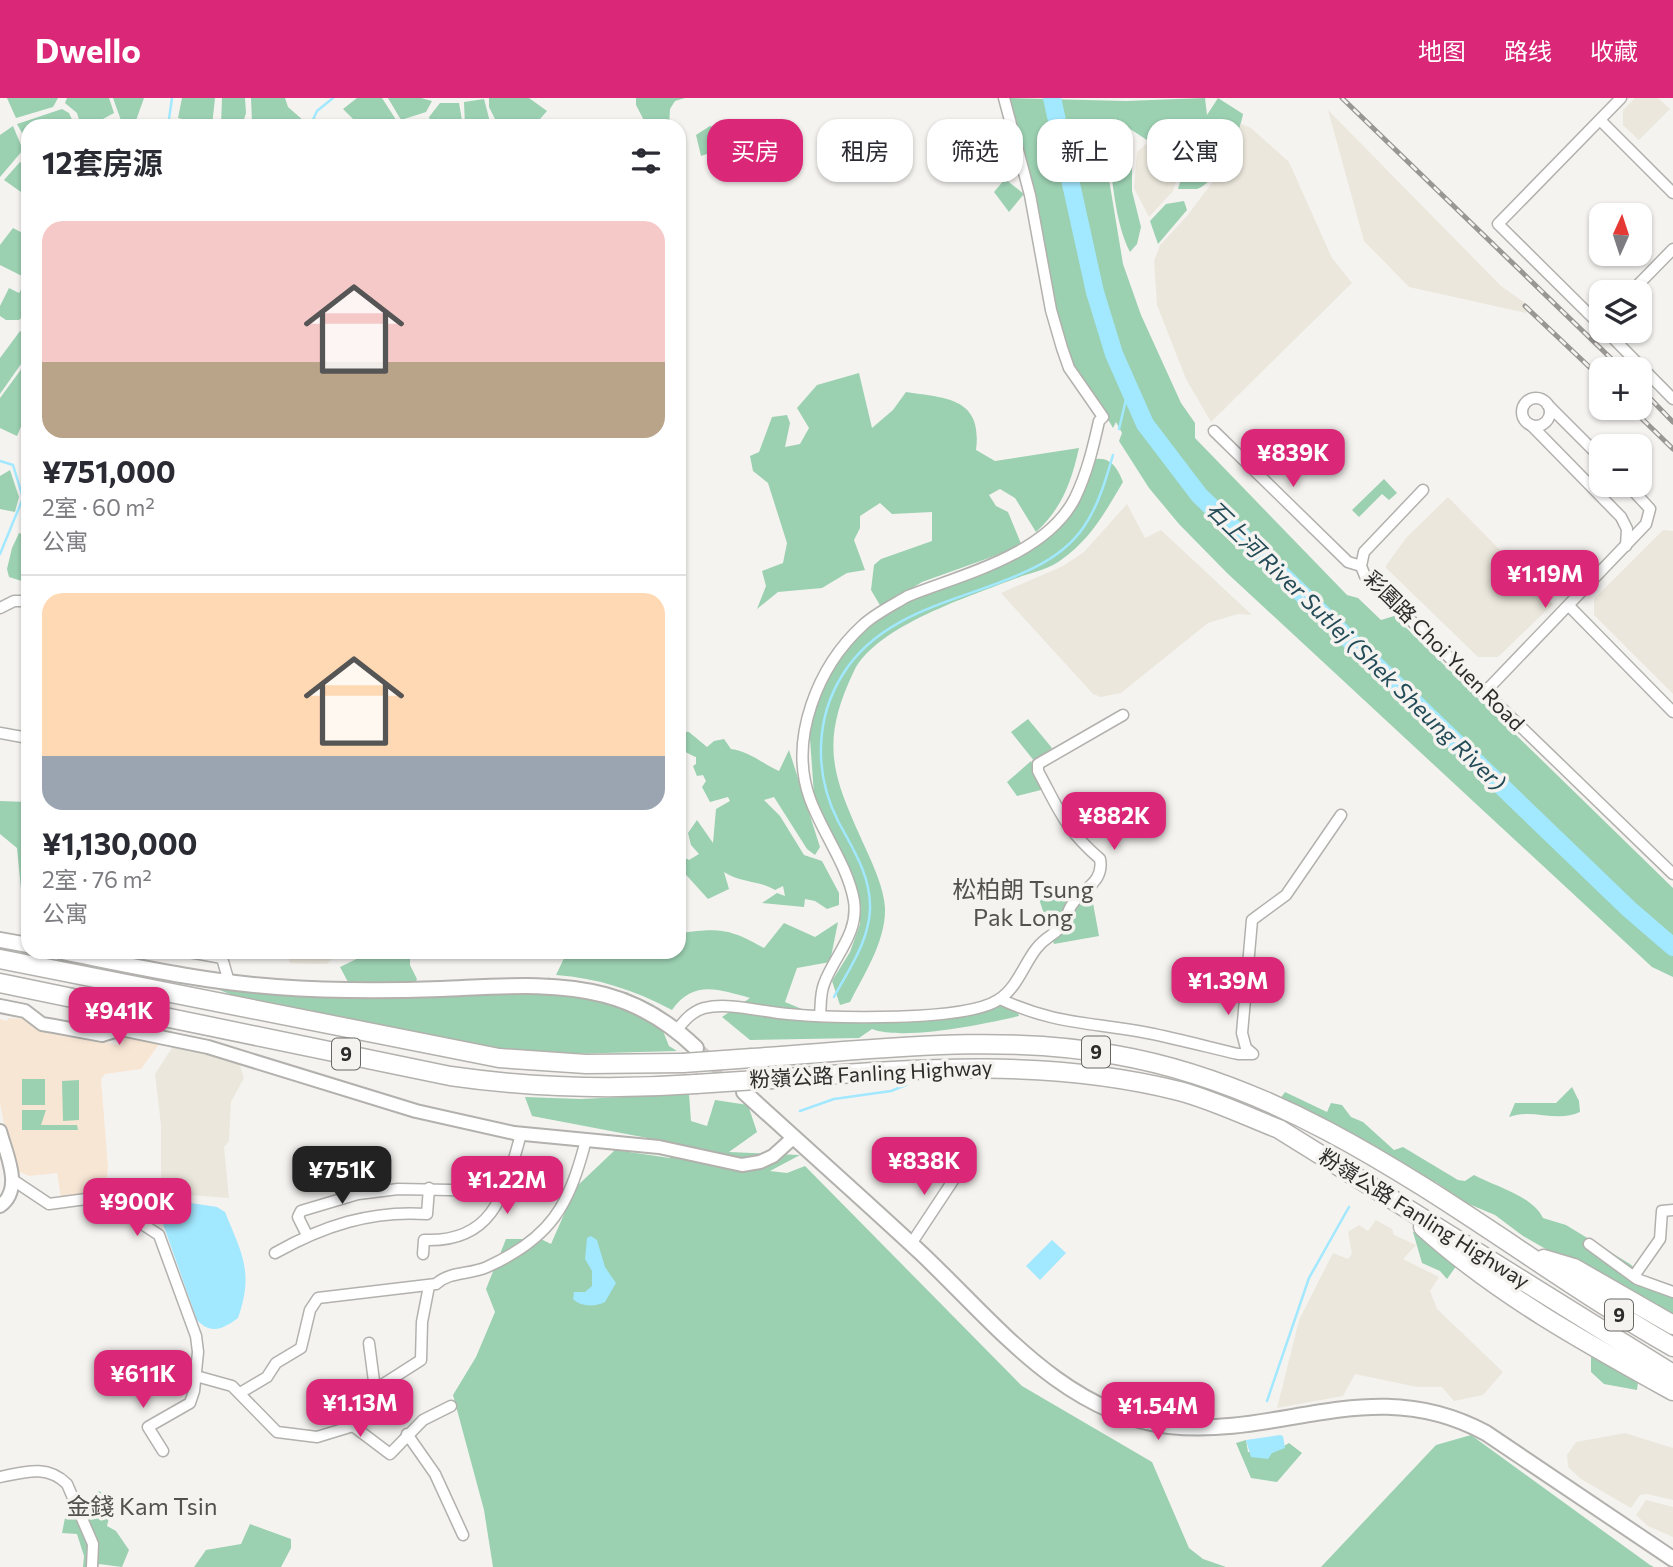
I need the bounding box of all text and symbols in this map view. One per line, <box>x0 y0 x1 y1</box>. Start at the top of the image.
text: Dwello <box>35 29 141 70</box>
text: 地图 <box>1418 36 1466 65</box>
text: 路线 <box>1504 36 1552 65</box>
text: 收藏 <box>1590 36 1638 65</box>
chip: 买房 <box>707 119 803 182</box>
chip: 租房 <box>817 119 913 182</box>
chip: 筛选 <box>927 119 1023 182</box>
chip: 新上 <box>1037 119 1133 182</box>
chip: 公寓 <box>1147 119 1243 182</box>
icon: filters <box>627 142 665 180</box>
text: 12套房源 <box>42 143 163 180</box>
north arrow <box>1589 203 1652 266</box>
map controls <box>1589 203 1652 497</box>
icon: home <box>291 266 417 392</box>
button: layers <box>1589 280 1652 343</box>
button: + <box>1589 357 1652 420</box>
pin: ¥839K <box>1244 430 1342 489</box>
button: − <box>1589 434 1652 497</box>
text: ¥839K <box>1257 438 1329 466</box>
text: ¥751,000 <box>42 452 176 489</box>
text: 2室 · 60 m² <box>42 493 155 521</box>
water label: 石上河 River Sutlej (Shek Sheung River) <box>1201 494 1512 796</box>
text: 公寓 <box>42 527 88 555</box>
pin: ¥1.19M <box>1488 550 1602 610</box>
text: ¥1.19M <box>1507 559 1583 587</box>
street label: 彩園路 Choi Yuen Road <box>1360 565 1530 735</box>
icon: home <box>291 638 417 764</box>
pin: ¥882K <box>1065 792 1163 852</box>
text: ¥882K <box>1078 801 1150 829</box>
text: ¥1,130,000 <box>42 824 198 861</box>
text: 2室 · 76 m² <box>42 865 152 893</box>
district label: 松柏朗 Tsung Pak Long <box>952 874 1094 931</box>
text: 公寓 <box>42 899 88 927</box>
pin: ¥1.39M <box>1171 958 1285 1017</box>
text: ¥1.39M <box>1188 966 1268 994</box>
pin: ¥941K <box>70 988 168 1047</box>
text: ¥941K <box>85 996 153 1024</box>
road number: 9 <box>1082 1036 1110 1068</box>
road number: 9 <box>332 1038 360 1070</box>
street label: 粉嶺公路 Fanling Highway <box>749 1054 993 1091</box>
pin: ¥838K <box>875 1138 973 1197</box>
street label: 粉嶺公路 Fanling Highway <box>1315 1143 1535 1293</box>
pin: ¥751K <box>293 1146 391 1206</box>
text: ¥838K <box>888 1146 960 1174</box>
text: ¥751K <box>308 1155 376 1183</box>
pin: ¥1.22M <box>450 1156 564 1216</box>
text: ¥1.22M <box>467 1165 547 1193</box>
pin: ¥900K <box>88 1178 186 1238</box>
text: ¥900K <box>99 1187 175 1215</box>
road number: 9 <box>1605 1300 1633 1330</box>
pin: ¥611K <box>94 1350 192 1410</box>
text: ¥611K <box>110 1359 176 1387</box>
pin: ¥1.13M <box>303 1380 417 1439</box>
pin: ¥1.54M <box>1101 1382 1215 1442</box>
text: ¥1.13M <box>322 1388 398 1416</box>
text: ¥1.54M <box>1118 1391 1198 1419</box>
district label: 金錢 Kam Tsin <box>66 1491 218 1520</box>

